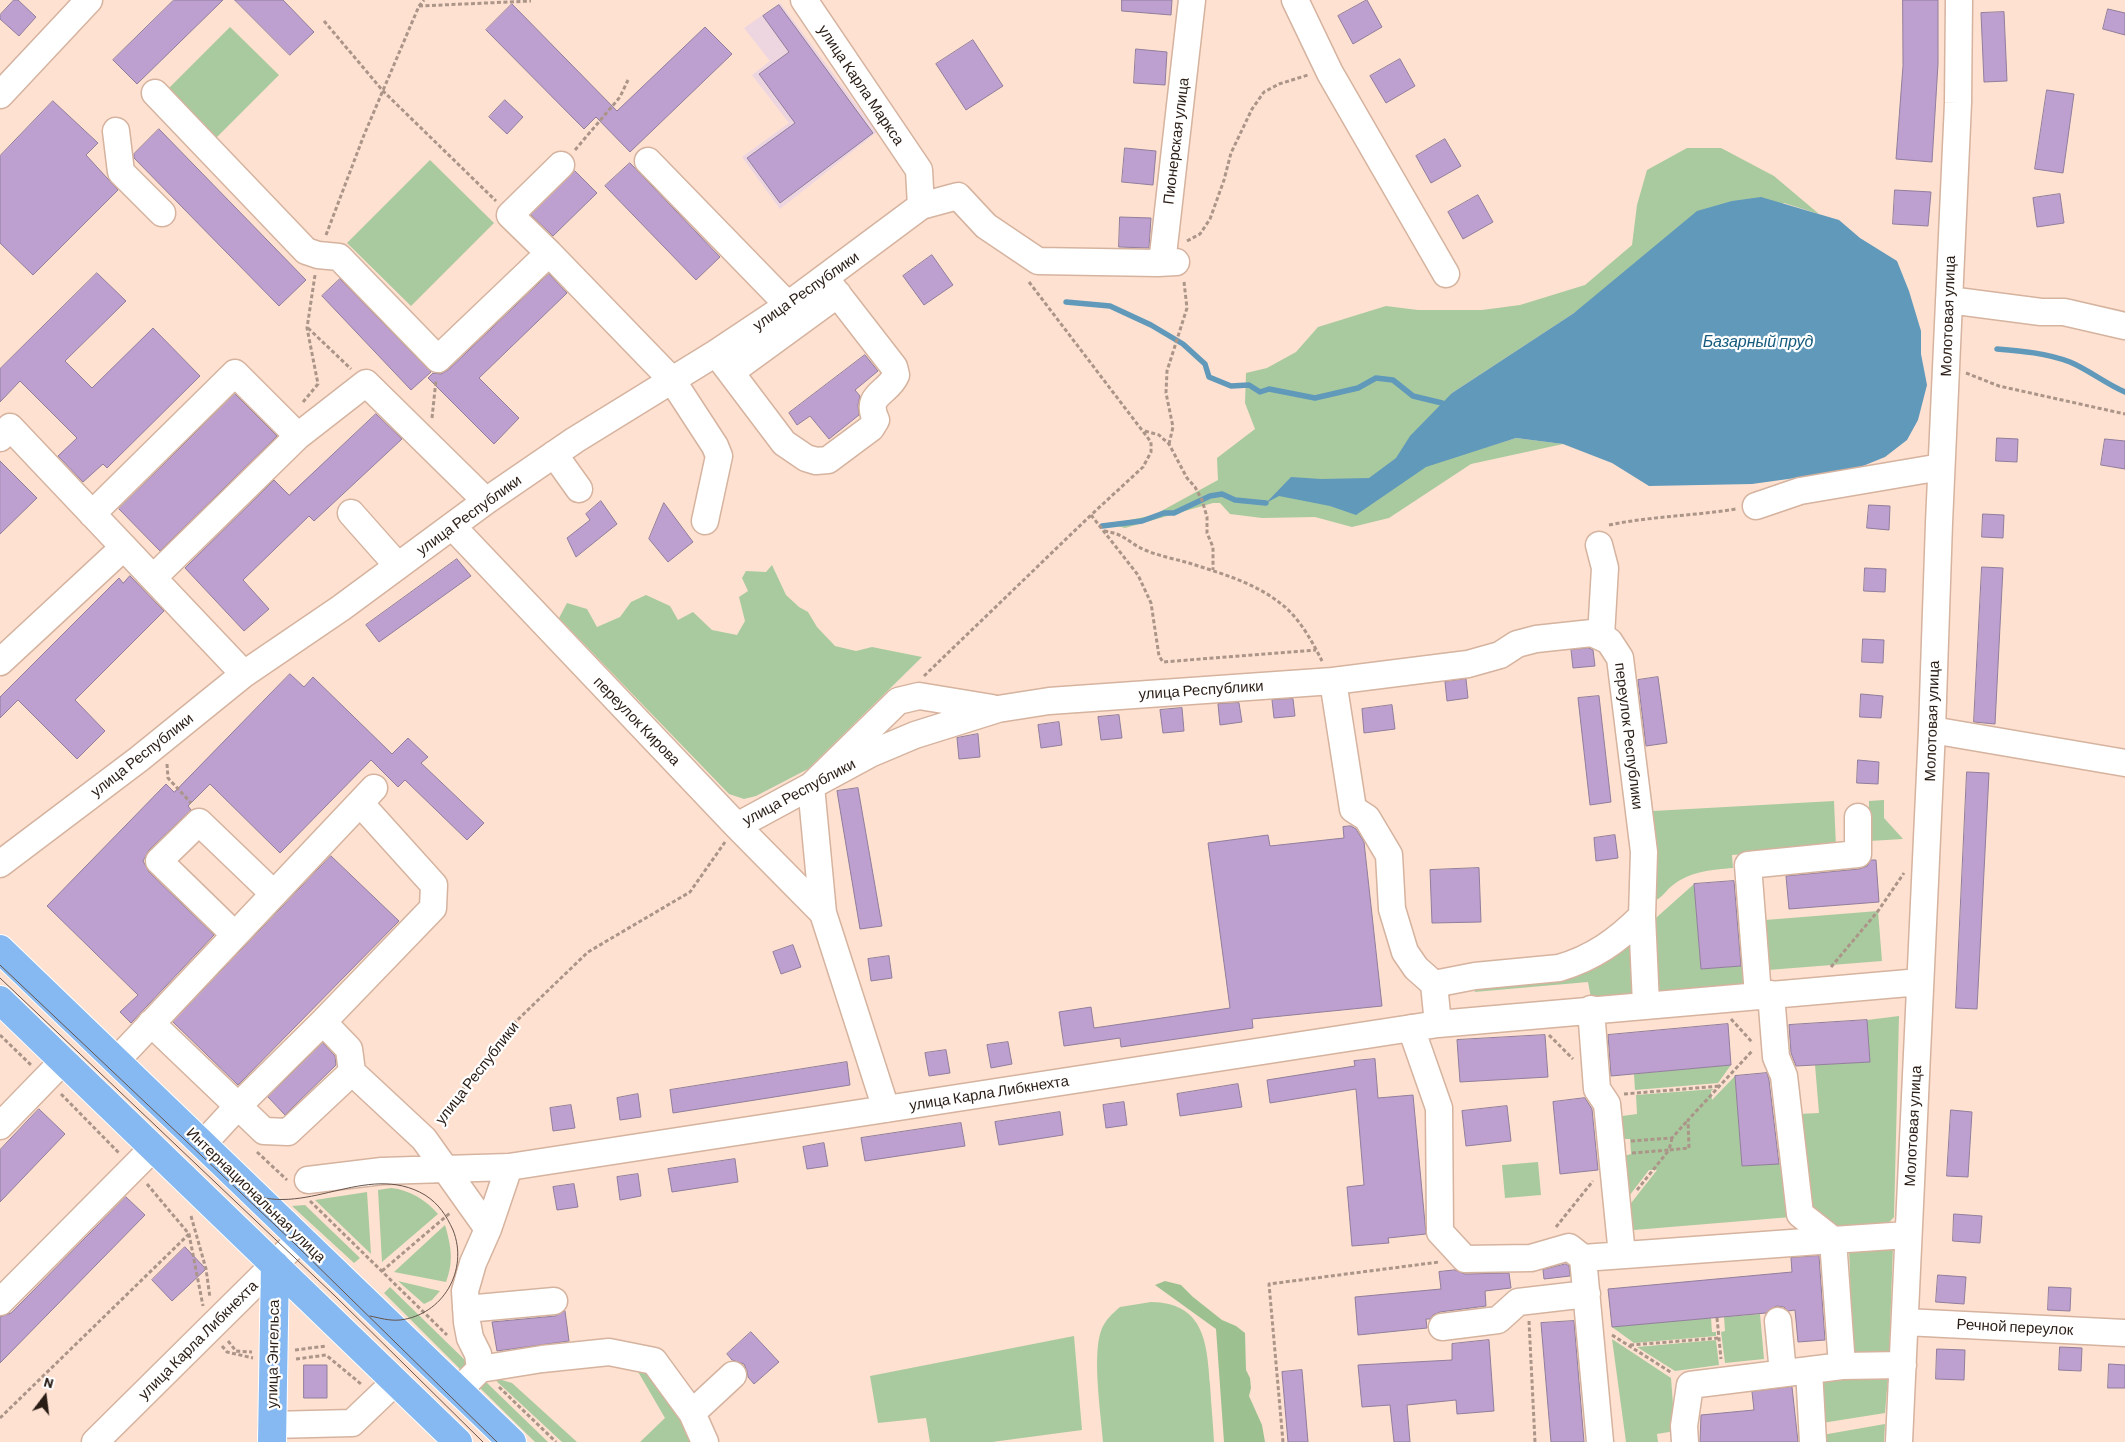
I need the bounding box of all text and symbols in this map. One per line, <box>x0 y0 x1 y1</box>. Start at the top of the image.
street label: улица Карла Маркса <box>814 21 908 149</box>
street label: Пионерская улица <box>1159 77 1193 205</box>
street label: улица Республики <box>750 248 862 334</box>
street label: Молотовая улица <box>1937 255 1959 377</box>
water label: Базарный пруд <box>1703 332 1813 352</box>
street label: улица Республики <box>413 471 525 559</box>
street label: Молотовая улица <box>1921 660 1943 782</box>
street label: переулок Республики <box>1611 661 1647 811</box>
street label: переулок Кирова <box>590 673 684 769</box>
street label: улица Республики <box>1138 677 1264 703</box>
street label: улица Республики <box>87 709 197 801</box>
street label: улица Республики <box>740 755 858 829</box>
street label: улица Республики <box>431 1018 523 1128</box>
street label: Молотовая улица <box>1901 1065 1925 1187</box>
street label: улица Карла Либкнехта <box>908 1071 1070 1115</box>
street label: Интернациональная улица <box>183 1124 329 1266</box>
street label: улица Карла Либкнехта <box>135 1277 261 1403</box>
street label: улица Энгельса <box>263 1300 283 1408</box>
street label: Речной переулок <box>1956 1315 2074 1339</box>
north arrow <box>20 1372 70 1422</box>
text: N <box>42 1373 56 1391</box>

